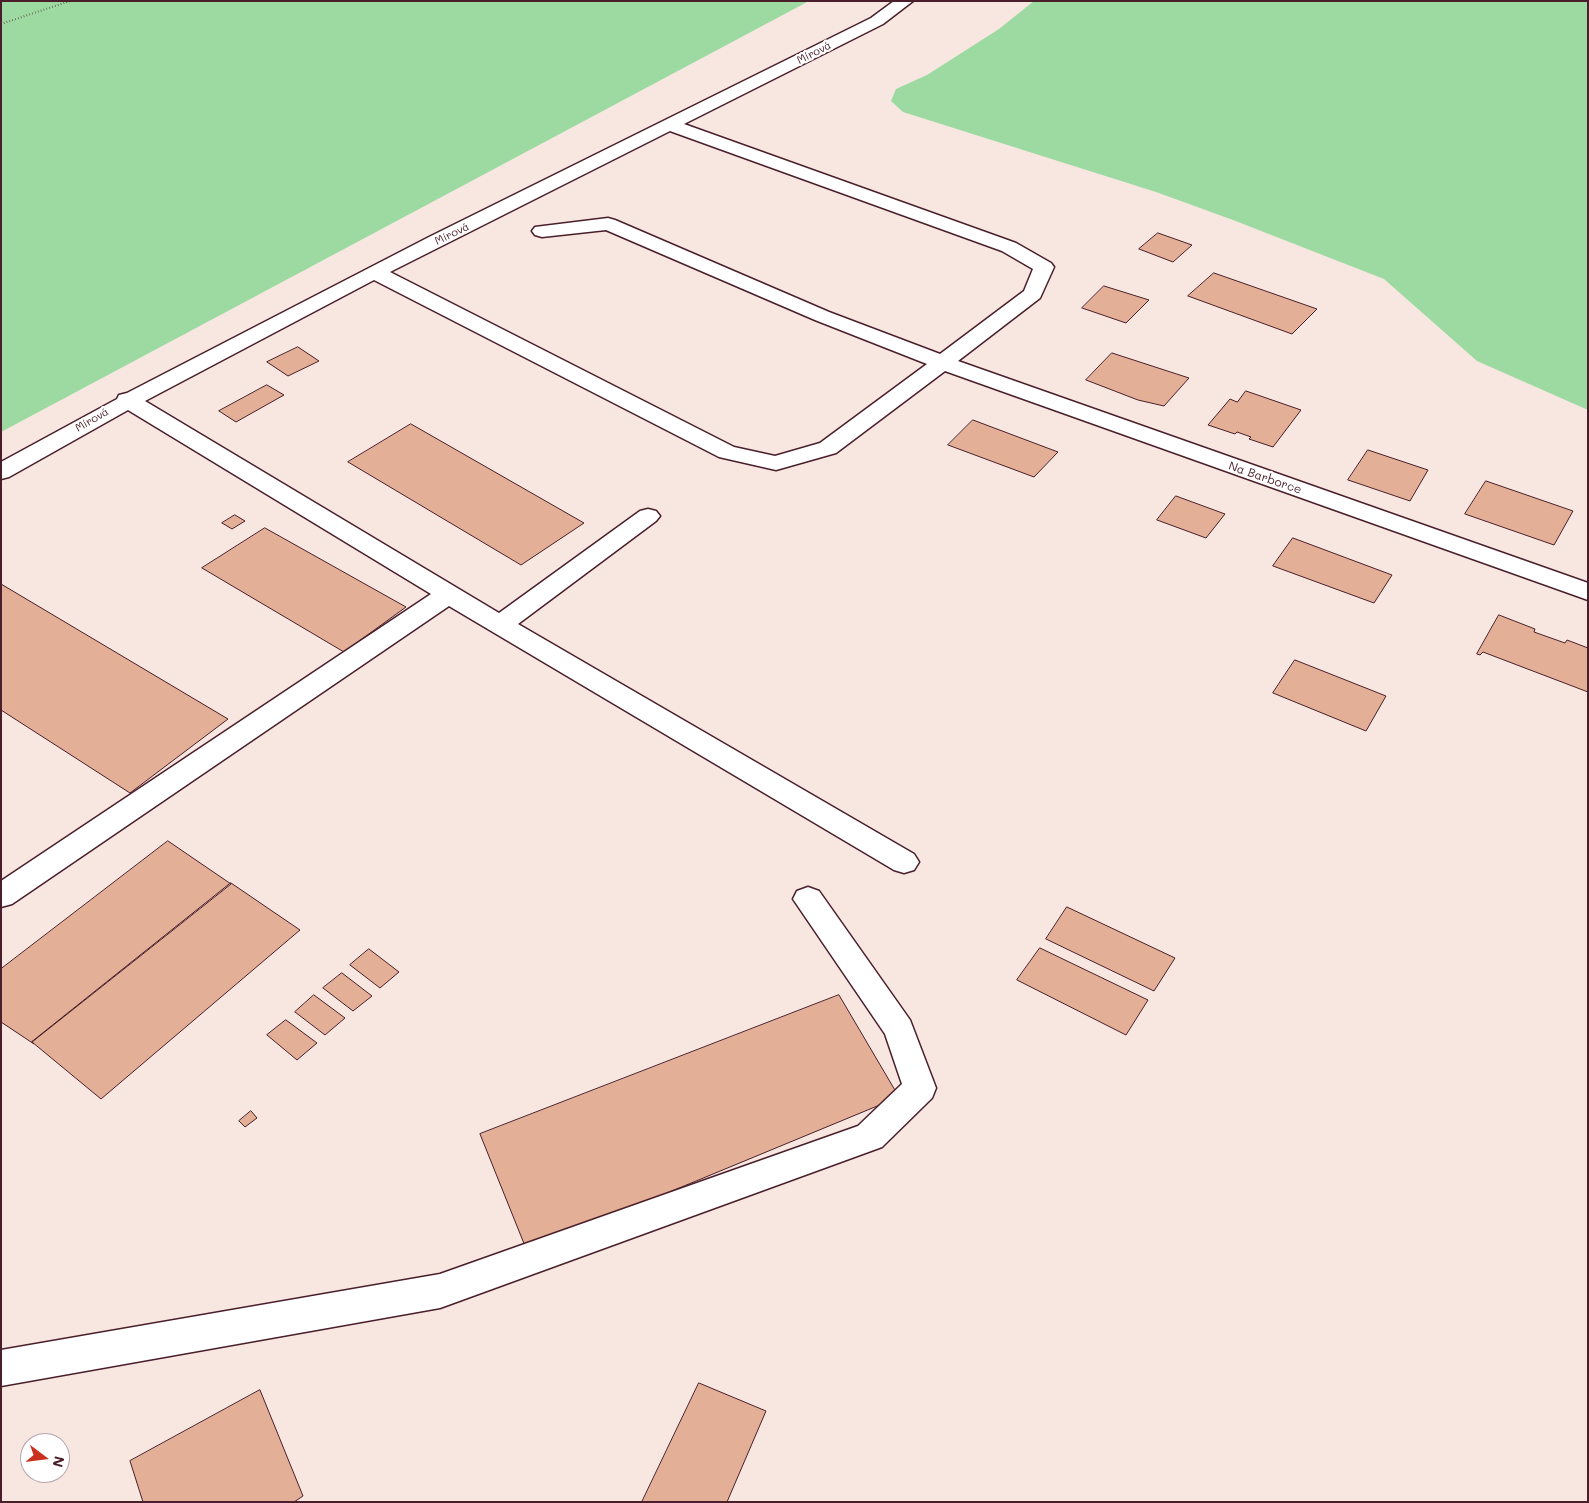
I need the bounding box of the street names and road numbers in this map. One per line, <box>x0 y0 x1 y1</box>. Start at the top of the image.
street label: Mírová <box>795 39 833 67</box>
street label: Mírová <box>433 220 471 248</box>
street label: Mírová <box>73 405 111 435</box>
street label: Na Barborce <box>1227 459 1303 497</box>

